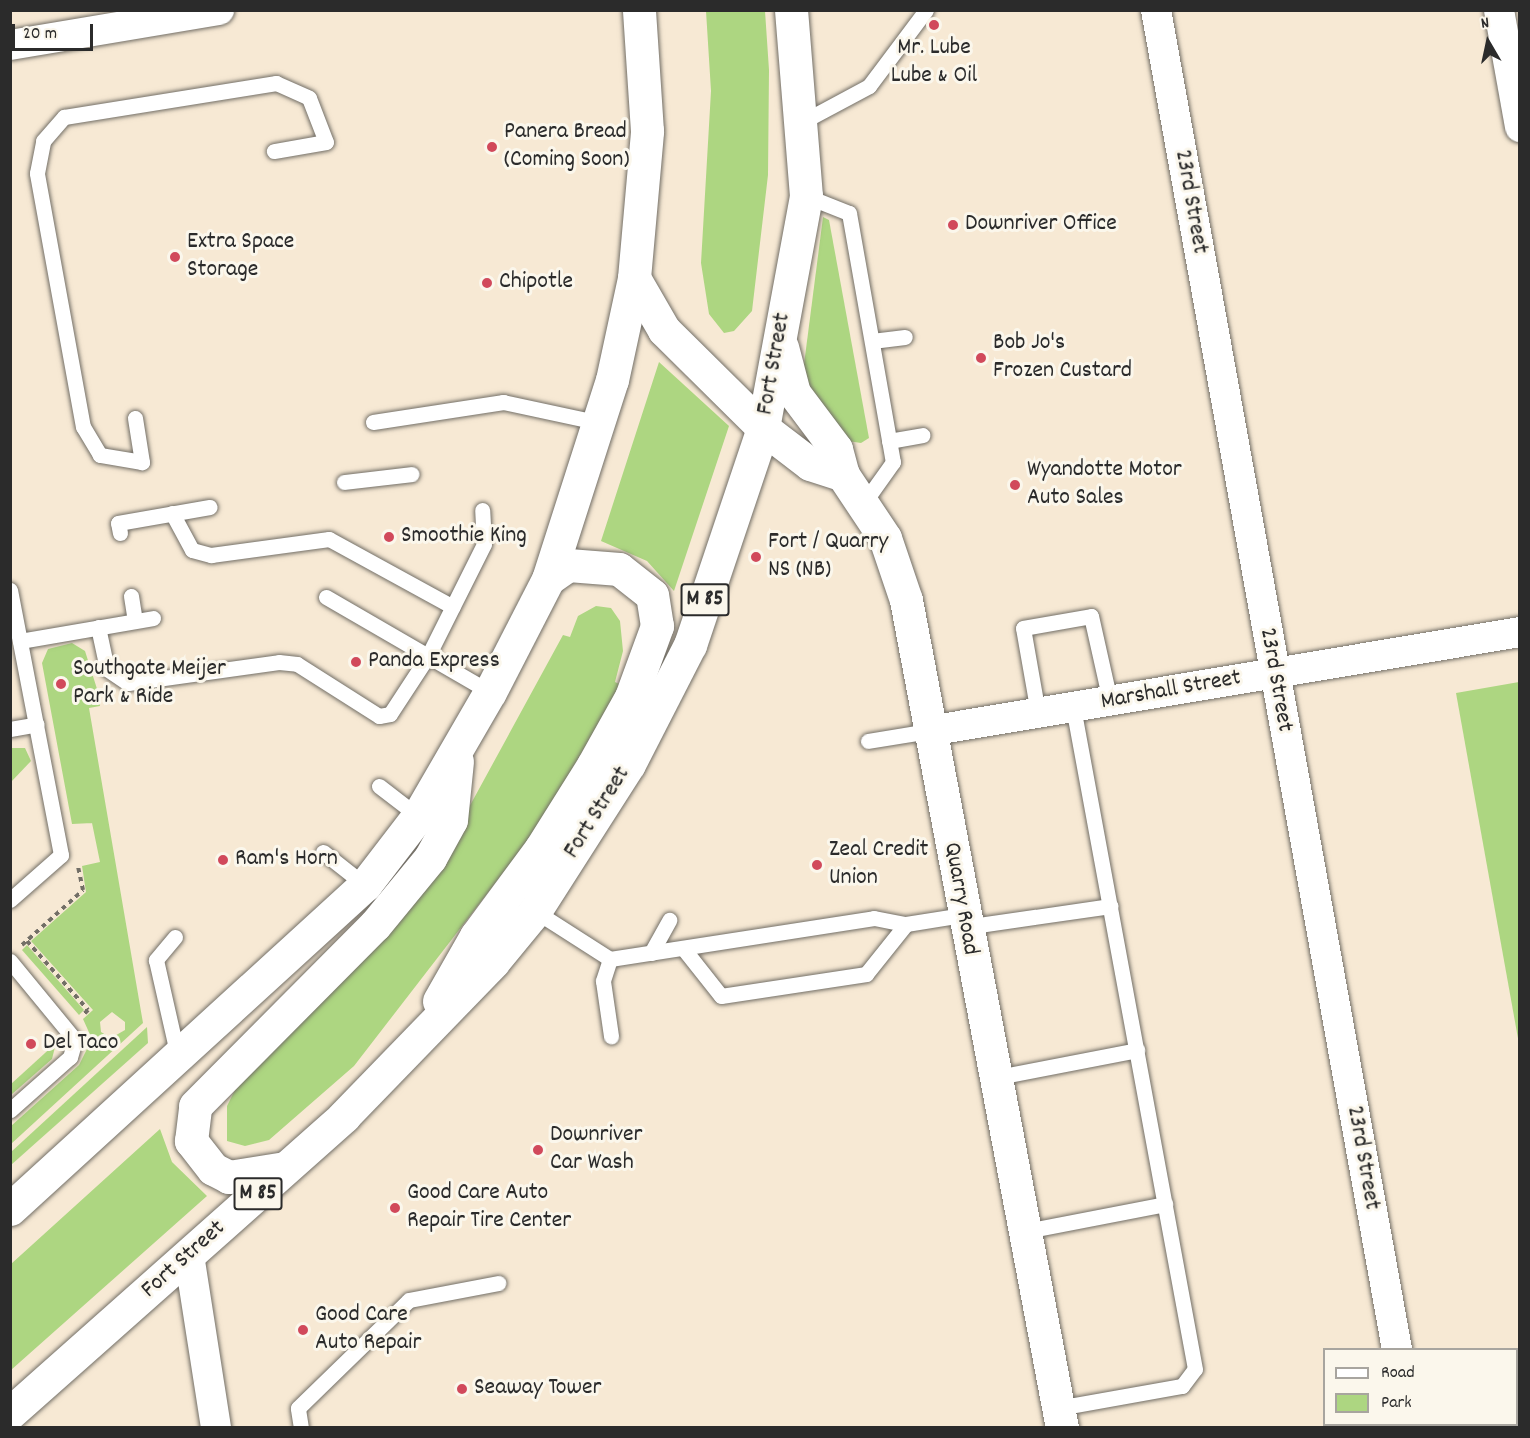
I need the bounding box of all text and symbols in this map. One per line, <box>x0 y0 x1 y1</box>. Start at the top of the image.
scale bar <box>15 12 96 50</box>
north arrow <box>1458 12 1518 72</box>
text: N <box>1479 12 1491 36</box>
marker: Mr. Lube Lube & Oil <box>927 18 941 32</box>
text: 20 m <box>23 22 57 47</box>
place label: Mr. Lube Lube & Oil <box>891 35 977 91</box>
place label: Panera Bread (Coming Soon) <box>504 119 630 175</box>
marker: Panera Bread (Coming Soon) <box>485 140 499 154</box>
street label: 23rd Street <box>1167 148 1213 256</box>
place label: Downriver Office <box>965 211 1117 239</box>
marker: Downriver Office <box>946 218 960 232</box>
place label: Extra Space Storage <box>187 229 294 285</box>
marker: Extra Space Storage <box>168 250 182 264</box>
place label: Chipotle <box>499 269 573 297</box>
marker: Chipotle <box>480 276 494 290</box>
street label: Fort Street <box>752 311 798 417</box>
place label: Bob Jo's Frozen Custard <box>993 330 1132 386</box>
marker: Bob Jo's Frozen Custard <box>974 351 988 365</box>
place label: Wyandotte Motor Auto Sales <box>1027 457 1182 513</box>
marker: Wyandotte Motor Auto Sales <box>1008 478 1022 492</box>
place label: Smoothie King <box>401 523 527 551</box>
place label: Fort / Quarry NS (NB) <box>768 529 888 585</box>
marker: Smoothie King <box>382 530 396 544</box>
marker: Fort / Quarry NS (NB) <box>749 550 763 564</box>
road number: M 85 <box>680 581 730 619</box>
street label: 23rd Street <box>1252 626 1298 734</box>
place label: Panda Express <box>368 648 500 676</box>
marker: Panda Express <box>349 655 363 669</box>
place label: Southgate Meijer Park & Ride <box>73 656 226 712</box>
street label: Marshall Street <box>1099 665 1243 717</box>
marker: Southgate Meijer Park & Ride <box>54 677 68 691</box>
street label: Fort Street <box>559 762 637 864</box>
place label: Zeal Credit Union <box>829 837 928 893</box>
street label: Quarry Road <box>936 841 984 957</box>
place label: Ram's Horn <box>235 846 338 874</box>
marker: Ram's Horn <box>216 853 230 867</box>
marker: Zeal Credit Union <box>810 858 824 872</box>
place label: Del Taco <box>43 1030 118 1058</box>
marker: Del Taco <box>24 1037 38 1051</box>
street label: 23rd Street <box>1339 1104 1385 1212</box>
place label: Downriver Car Wash <box>550 1122 642 1178</box>
marker: Downriver Car Wash <box>531 1143 545 1157</box>
road number: M 85 <box>232 1175 284 1213</box>
place label: Good Care Auto Repair Tire Center <box>407 1180 571 1236</box>
marker: Good Care Auto Repair Tire Center <box>388 1201 402 1215</box>
street label: Fort Street <box>136 1215 232 1305</box>
place label: Good Care Auto Repair <box>315 1302 421 1358</box>
marker: Good Care Auto Repair <box>296 1323 310 1337</box>
legend <box>1323 1348 1518 1426</box>
text: Road <box>1381 1361 1415 1386</box>
place label: Seaway Tower <box>474 1375 601 1403</box>
marker: Seaway Tower <box>455 1382 469 1396</box>
text: Park <box>1381 1391 1412 1416</box>

